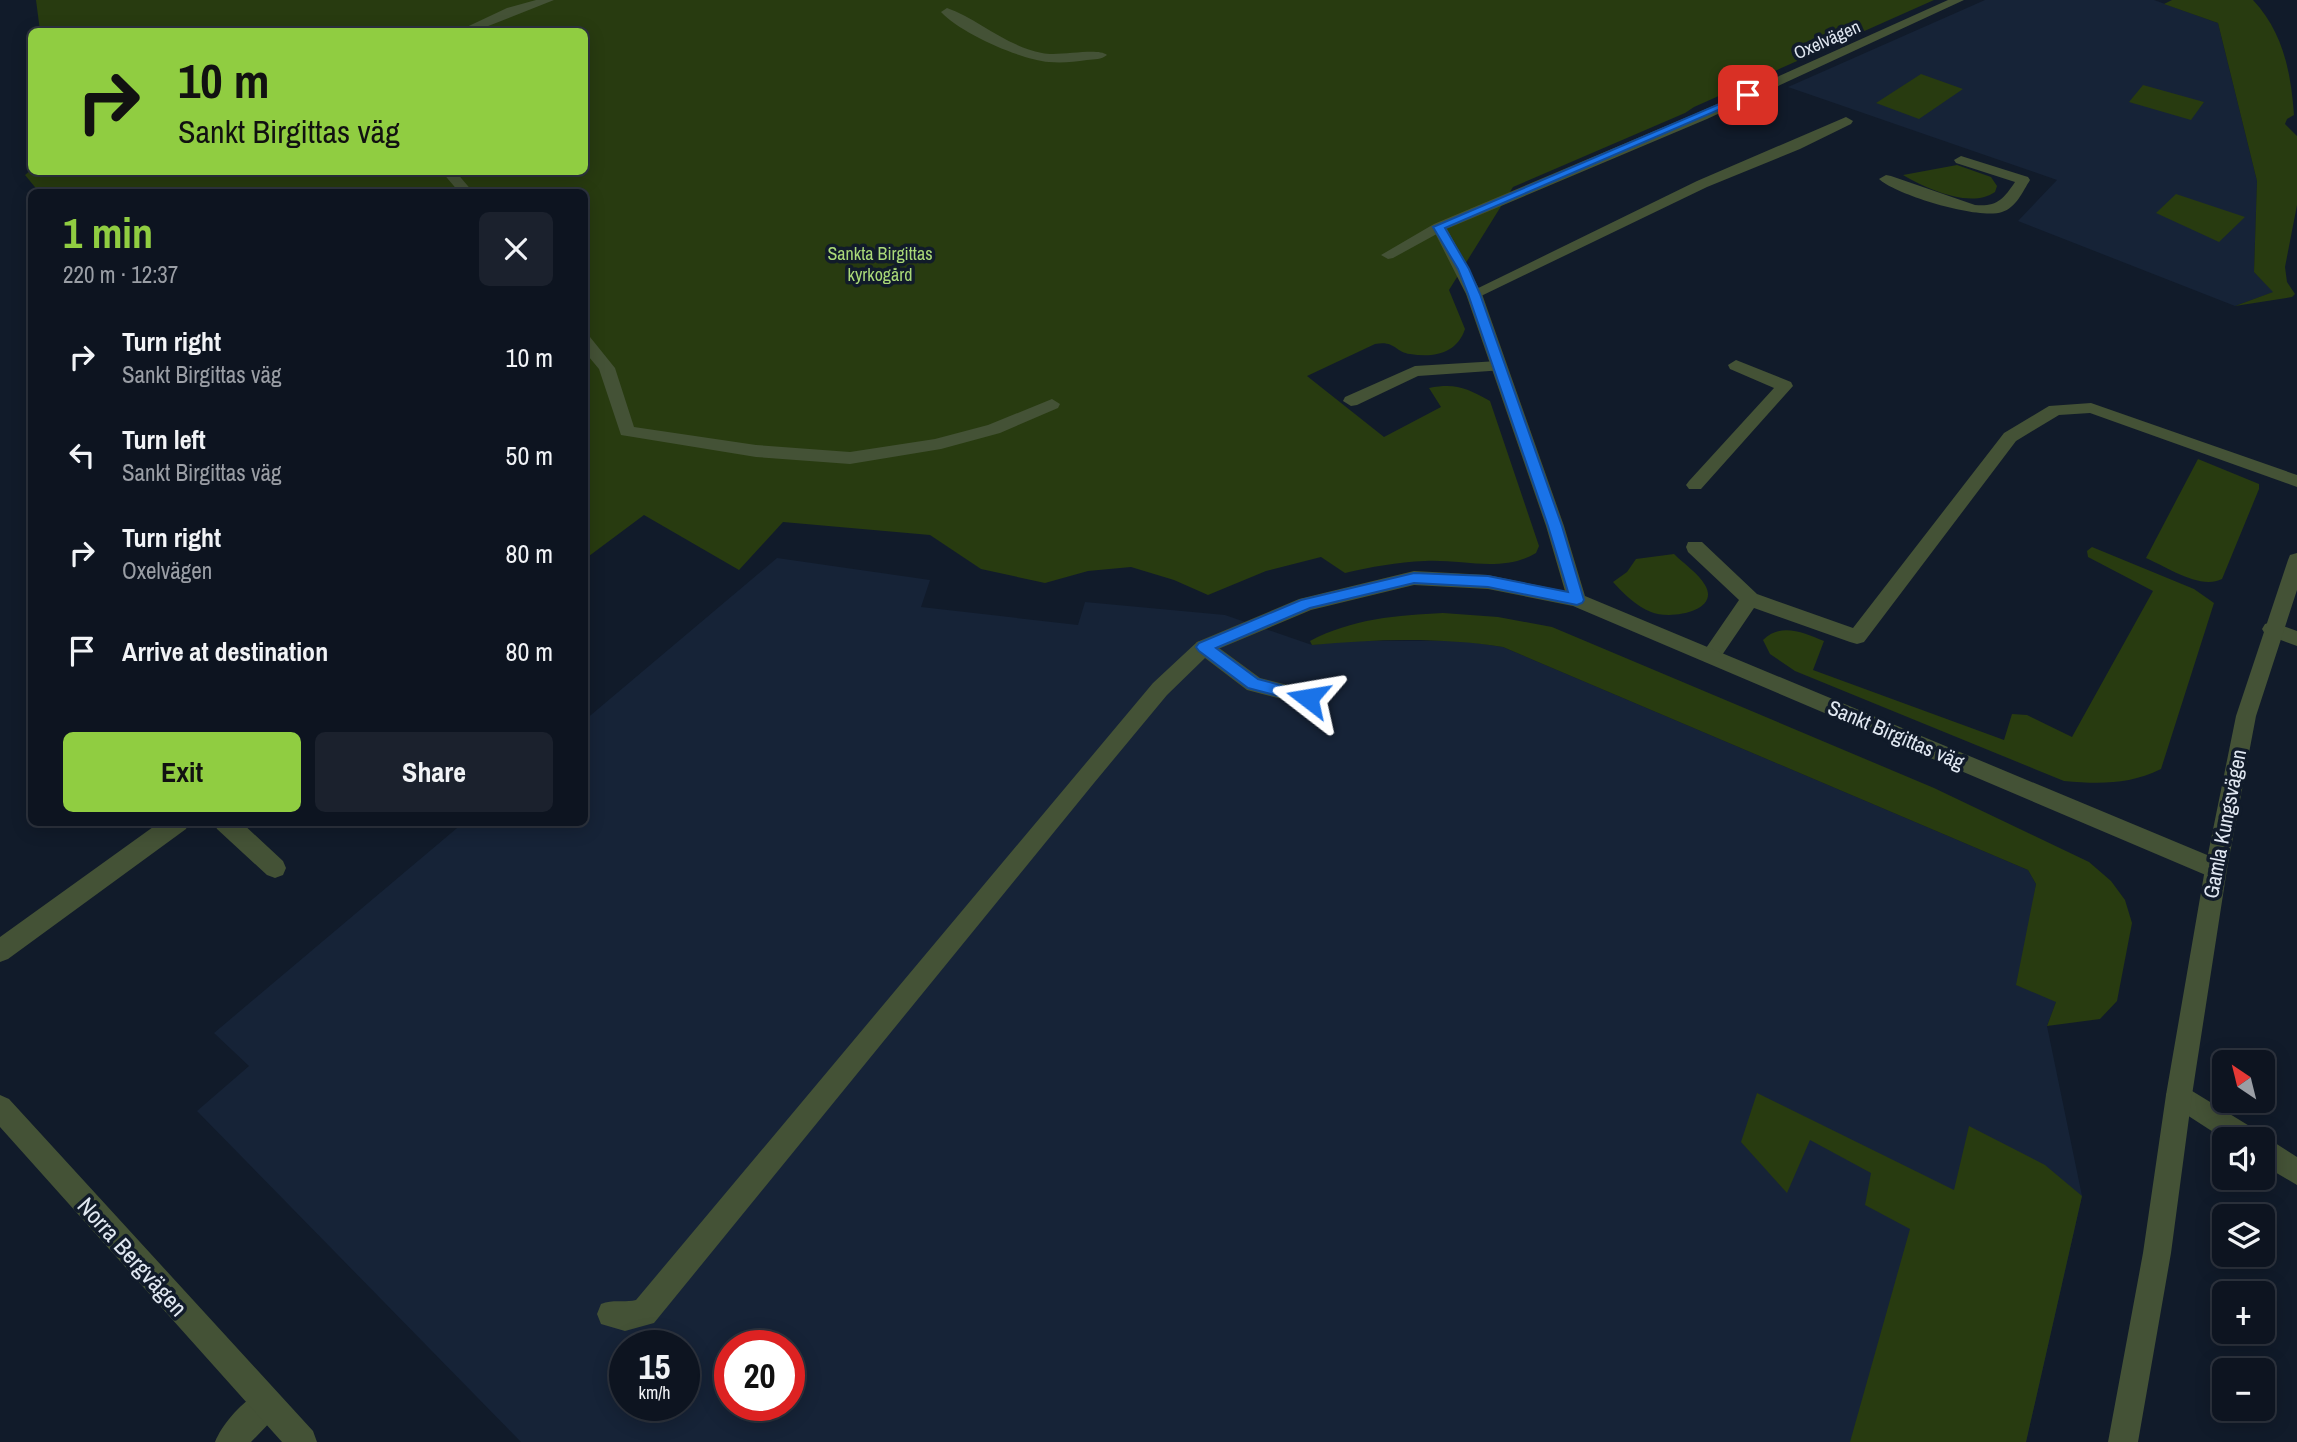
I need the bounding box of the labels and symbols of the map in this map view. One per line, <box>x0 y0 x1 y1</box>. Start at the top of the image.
street label: Oxelvägen <box>1789 14 1864 65</box>
pin <box>1718 65 1778 125</box>
park label: Sankta Birgittas kyrkogård <box>827 241 933 287</box>
position arrow <box>1271 661 1345 735</box>
street label: Sankt Birgittas väg <box>1824 693 1969 776</box>
street label: Gamla Kungsvägen <box>2196 747 2253 901</box>
north arrow <box>2212 1050 2275 1113</box>
street label: Norra Bergvägen <box>71 1190 195 1323</box>
speed limit sign: 20 <box>714 1330 805 1421</box>

